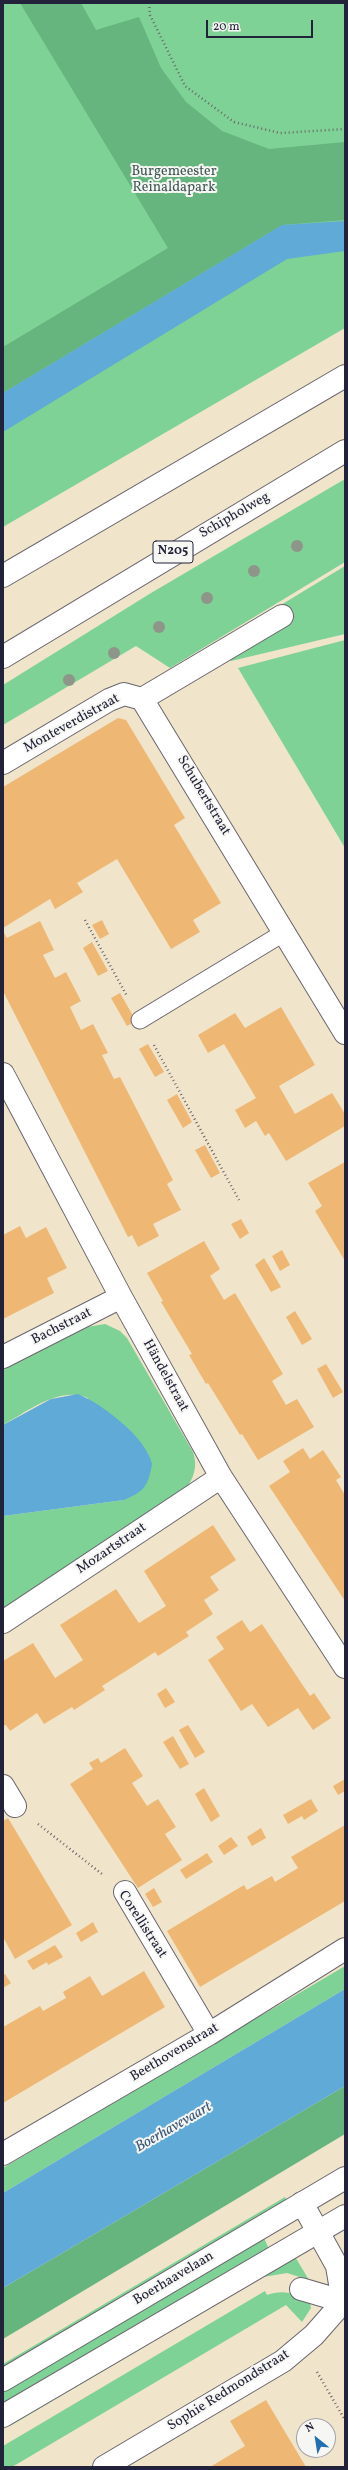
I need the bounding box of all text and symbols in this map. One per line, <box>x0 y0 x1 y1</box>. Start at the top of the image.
scale bar <box>208 12 315 38</box>
text: 20 m <box>213 19 240 35</box>
park label: Burgemeester Reinaldapark <box>131 164 217 196</box>
street label: Schipholweg <box>197 489 273 543</box>
road number: N205 <box>153 541 193 563</box>
street label: Monteverdistraat <box>21 691 123 757</box>
street label: Schubertstraat <box>173 753 233 839</box>
street label: Bachstraat <box>29 1305 95 1349</box>
street label: Händelstraat <box>138 1337 192 1415</box>
street label: Mozartstraat <box>74 1520 150 1578</box>
street label: Corellistraat <box>114 1888 170 1962</box>
street label: Beethovenstraat <box>128 2020 222 2086</box>
water label: Boerhavevaart <box>133 2099 215 2157</box>
street label: Boerhaavelaan <box>131 2248 217 2310</box>
street label: Sophie Redmondstraat <box>165 2347 293 2435</box>
north arrow <box>296 2418 336 2458</box>
text: N <box>303 2420 317 2437</box>

